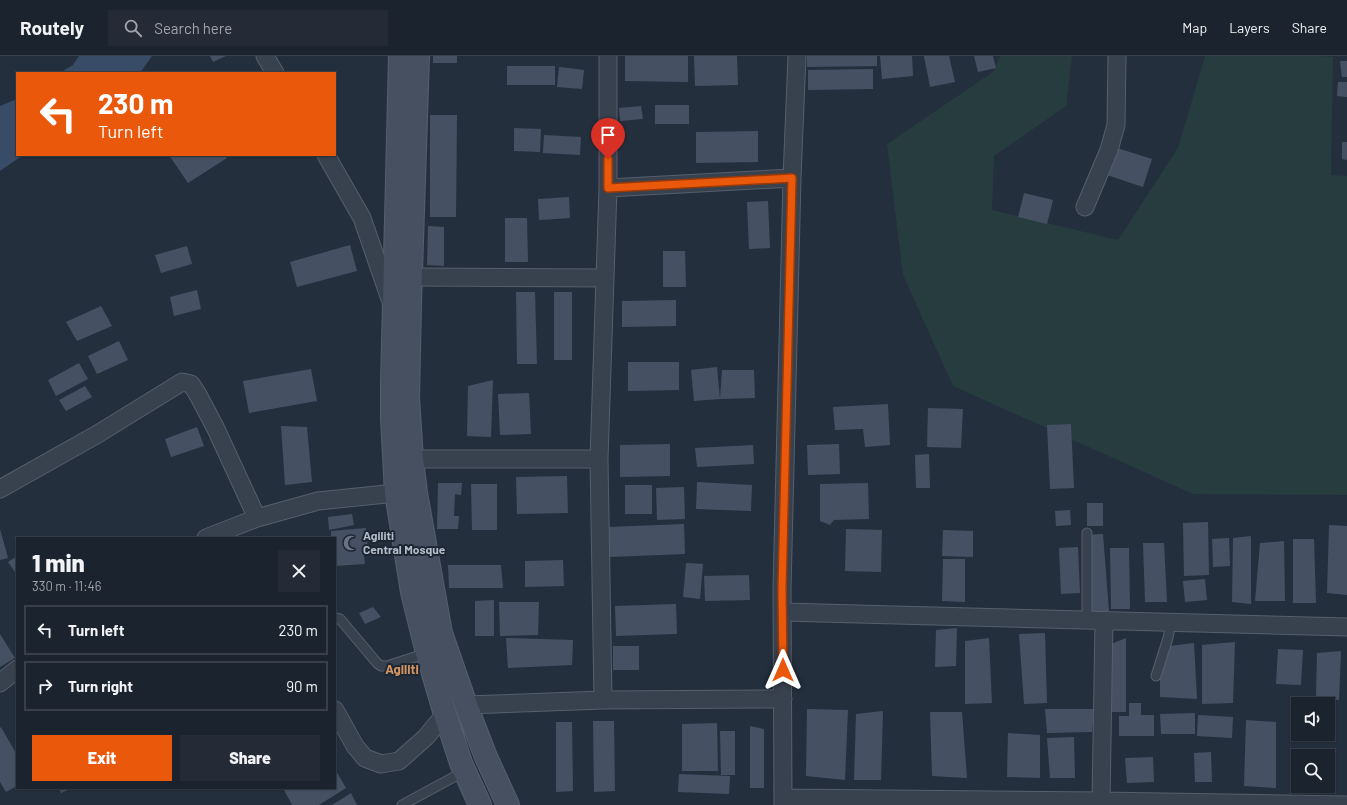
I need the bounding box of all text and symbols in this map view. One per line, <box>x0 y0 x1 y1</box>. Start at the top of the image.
search box <box>108 10 388 46</box>
text: Routely <box>20 16 84 39</box>
icon: search <box>122 17 144 39</box>
text: Search here <box>154 19 232 37</box>
text: Map <box>1182 19 1207 36</box>
text: Layers <box>1229 19 1270 36</box>
text: Share <box>1292 19 1327 36</box>
text: 230 m <box>98 86 173 120</box>
icon: left <box>32 88 84 140</box>
pin <box>591 118 625 159</box>
text: Turn left <box>98 120 164 142</box>
icon: arrive <box>597 124 619 146</box>
place label: Agiliti Central Mosque <box>363 528 446 556</box>
mosque icon: Agiliti Central Mosque <box>342 534 360 552</box>
text: 1 min <box>32 548 85 577</box>
button: close <box>278 550 320 592</box>
text: 330 m · 11:46 <box>32 578 101 594</box>
icon: left <box>34 619 56 641</box>
text: Turn left <box>68 621 124 639</box>
text: 230 m <box>278 621 318 639</box>
position arrow <box>762 649 804 691</box>
district label: Agiliti <box>385 661 419 677</box>
icon: right <box>34 675 56 697</box>
text: Turn right <box>68 677 133 695</box>
text: 90 m <box>286 677 318 695</box>
map controls <box>1291 697 1335 793</box>
button: sound <box>1291 697 1335 741</box>
button: Exit <box>32 735 172 781</box>
button: Share <box>180 735 320 781</box>
button: search <box>1291 749 1335 793</box>

